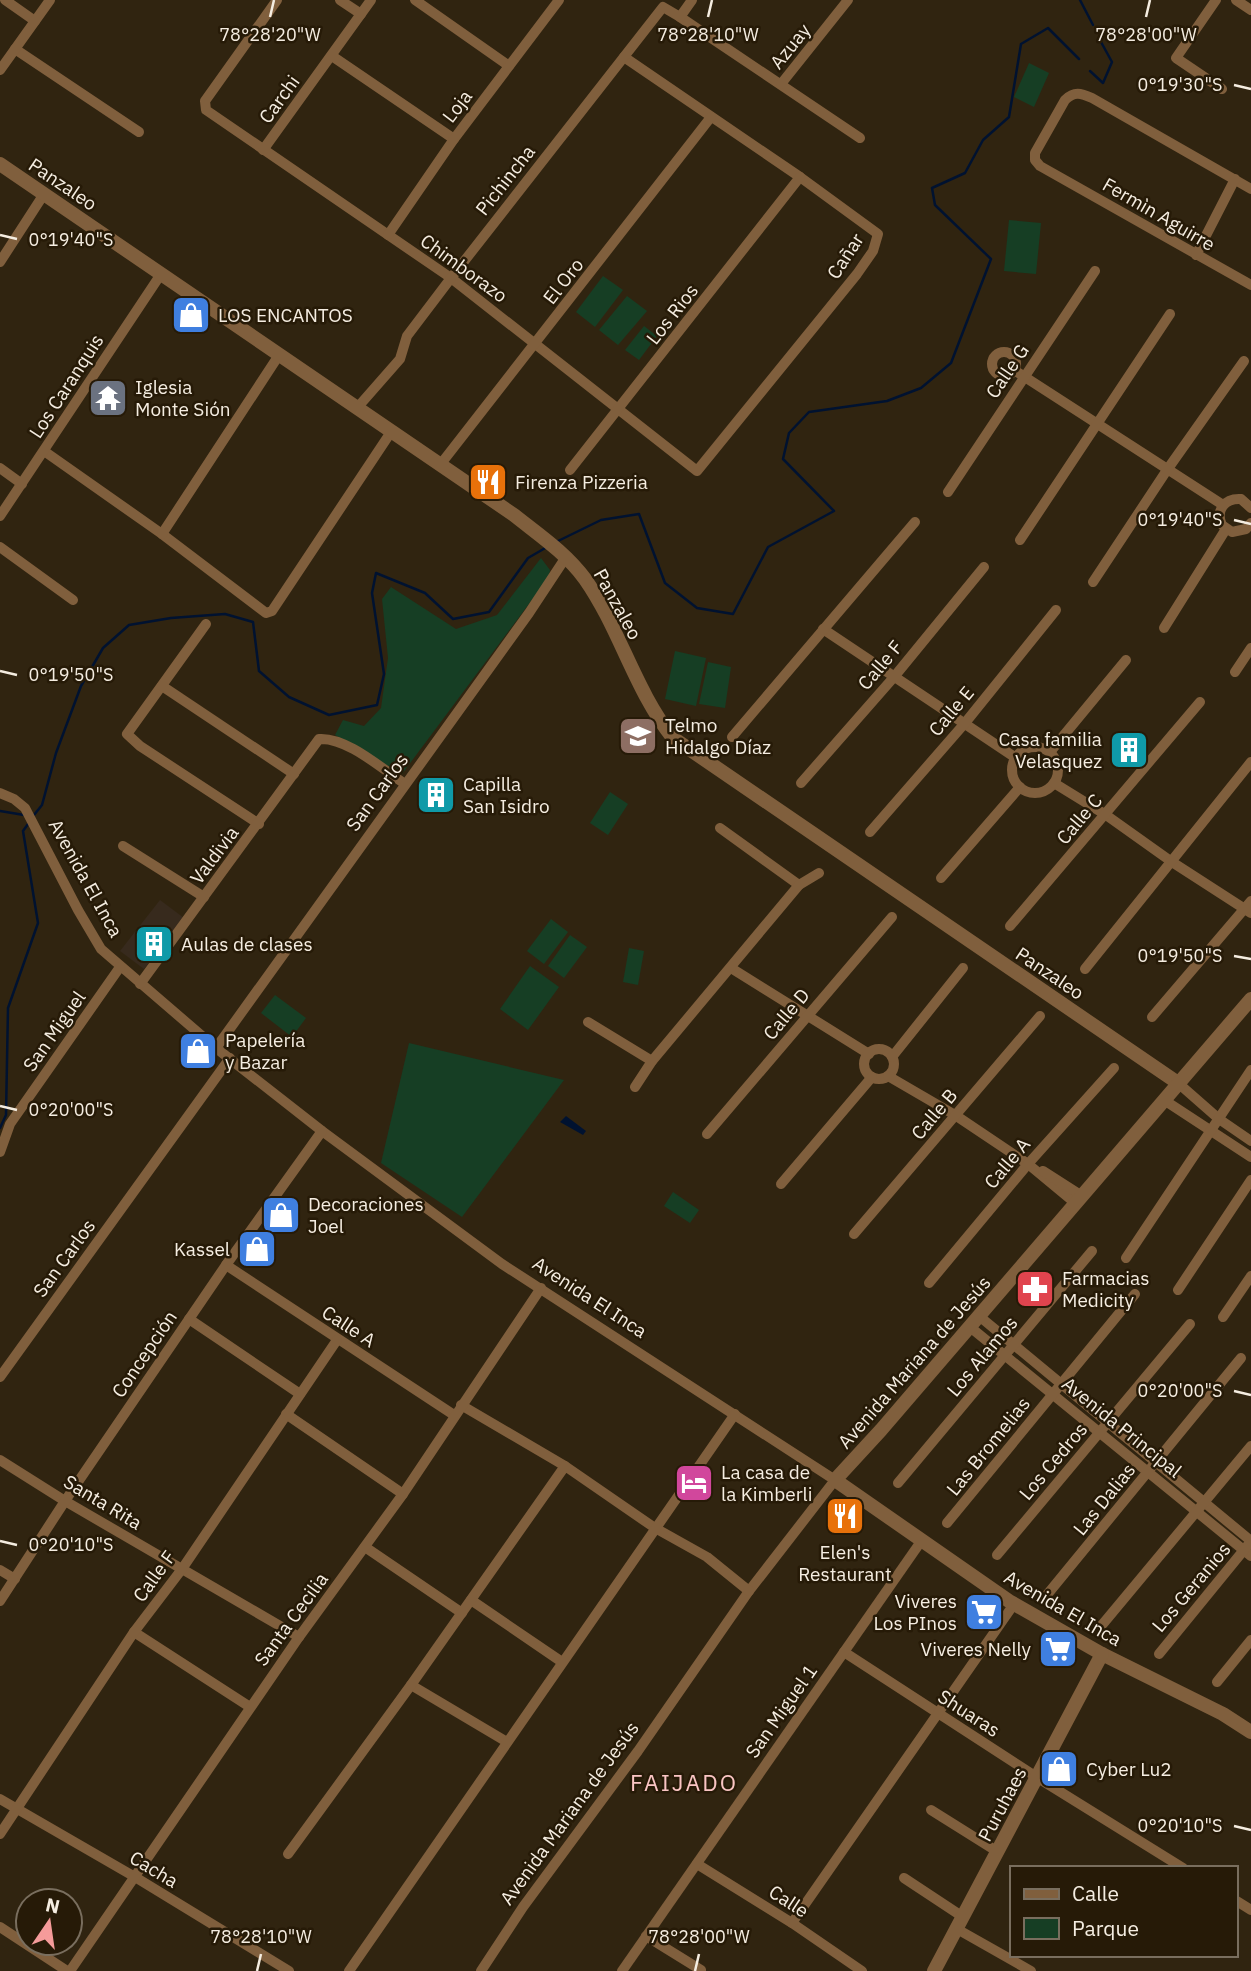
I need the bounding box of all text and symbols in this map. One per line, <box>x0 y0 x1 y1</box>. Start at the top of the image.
street label: Azuay <box>764 18 816 74</box>
text: 78°28'20"W <box>219 23 321 46</box>
text: 78°28'10"W <box>657 23 759 46</box>
text: 78°28'00"W <box>1095 23 1197 46</box>
street label: Carchi <box>253 70 305 128</box>
text: 0°19'30"S <box>1138 73 1222 96</box>
street label: Loja <box>437 85 477 127</box>
street label: Pichincha <box>470 140 540 220</box>
street label: Panzaleo <box>24 152 102 216</box>
street label: Fermìn Aguirre <box>1098 172 1220 256</box>
text: 0°19'40"S <box>29 228 113 251</box>
street label: Chimborazo <box>416 228 512 308</box>
street label: Cañar <box>821 229 869 283</box>
street label: El Oro <box>538 253 588 309</box>
street label: Los Rios <box>641 279 703 349</box>
shop icon: LOS ENCANTOS <box>170 294 212 336</box>
place label: LOS ENCANTOS <box>218 303 353 327</box>
street label: Los Caranquis <box>23 329 109 443</box>
street label: Calle G <box>980 339 1034 403</box>
place label: Iglesia Monte Sión <box>135 375 231 421</box>
temple icon: Iglesia Monte Sión <box>87 377 129 419</box>
restaurant icon: Firenza Pizzeria <box>467 461 509 503</box>
place label: Firenza Pizzeria <box>515 470 648 494</box>
text: 0°19'40"S <box>1138 508 1222 531</box>
street label: Panzaleo <box>589 564 647 644</box>
street label: Calle F <box>852 635 908 695</box>
text: 0°19'50"S <box>29 663 113 686</box>
street label: Calle E <box>923 681 979 741</box>
place label: Telmo Hidalgo Díaz <box>665 713 771 759</box>
school or university icon: Telmo Hidalgo Díaz <box>617 715 659 757</box>
place label: Casa familia Velasquez <box>998 727 1102 773</box>
building icon: Casa familia Velasquez <box>1108 729 1150 771</box>
street label: San Carlos <box>341 748 413 836</box>
place label: Capilla San Isidro <box>463 772 550 818</box>
building icon: Capilla San Isidro <box>415 774 457 816</box>
street label: Calle C <box>1051 789 1107 849</box>
street label: Avenida El Inca <box>44 815 128 941</box>
street label: Valdivia <box>184 821 244 889</box>
building icon: Aulas de clases <box>133 923 175 965</box>
place label: Aulas de clases <box>181 932 313 956</box>
street label: Panzaleo <box>1011 941 1089 1005</box>
text: 0°19'50"S <box>1138 944 1222 967</box>
street label: Calle D <box>758 983 814 1045</box>
street label: San Miguel <box>17 986 91 1076</box>
place label: Papelería y Bazar <box>225 1028 305 1074</box>
shop icon: Papelería y Bazar <box>177 1030 219 1072</box>
street label: Calle B <box>906 1083 962 1145</box>
text: 0°20'00"S <box>29 1098 113 1121</box>
street label: Calle A <box>979 1133 1035 1193</box>
place label: Decoraciones Joel <box>308 1192 424 1238</box>
shop icon: Decoraciones Joel <box>260 1194 302 1236</box>
street label: San Carlos <box>28 1214 100 1302</box>
shop icon: Kassel <box>236 1228 278 1270</box>
place label: Kassel <box>174 1237 230 1261</box>
street label: Avenida El Inca <box>528 1251 652 1343</box>
place label: Farmacias Medicity <box>1062 1266 1149 1312</box>
pharmacy icon: Farmacias Medicity <box>1014 1268 1056 1310</box>
street label: Avenida Mariana de Jesús <box>833 1271 995 1453</box>
street label: Calle A <box>318 1300 380 1352</box>
street label: Concepción <box>106 1306 182 1402</box>
street label: Los Alamos <box>941 1311 1023 1401</box>
street label: Avenida Principal <box>1057 1371 1187 1483</box>
text: 0°20'00"S <box>1138 1379 1222 1402</box>
street label: Las Bromelias <box>941 1392 1035 1500</box>
street label: Los Cedros <box>1014 1417 1092 1505</box>
street label: Las Dalias <box>1068 1458 1140 1540</box>
place label: La casa de la Kimberli <box>721 1460 813 1506</box>
hotel icon: La casa de la Kimberli <box>673 1462 715 1504</box>
street label: Santa Rita <box>60 1469 146 1535</box>
restaurant icon: Elen's Restaurant <box>824 1495 866 1537</box>
text: 0°20'10"S <box>29 1533 113 1556</box>
street label: Los Geranios <box>1147 1537 1235 1637</box>
place label: Elen's Restaurant <box>798 1540 892 1586</box>
street label: Calle F <box>127 1546 181 1606</box>
street label: Avenida El Inca <box>1000 1565 1126 1651</box>
street label: Santa Cecilia <box>249 1567 333 1671</box>
place label: Viveres Los PInos <box>873 1589 957 1635</box>
supermarket icon: Viveres Los PInos <box>963 1591 1005 1633</box>
supermarket icon: Viveres Nelly <box>1037 1628 1079 1670</box>
place label: Viveres Nelly <box>921 1637 1032 1661</box>
street label: San Miguel 1 <box>740 1660 822 1762</box>
street label: Shuaras <box>933 1684 1005 1742</box>
street label: Avenida Mariana de Jesús <box>494 1717 644 1909</box>
shop icon: Cyber Lu2 <box>1038 1748 1080 1790</box>
place label: Cyber Lu2 <box>1086 1757 1172 1781</box>
street label: Puruhaes <box>972 1763 1032 1845</box>
district label: FAIJADO <box>630 1767 738 1797</box>
text: 0°20'10"S <box>1138 1814 1222 1837</box>
street label: Cacha <box>125 1845 183 1893</box>
legend <box>1010 1866 1237 1957</box>
street label: Calle <box>765 1879 813 1923</box>
text: Calle <box>1072 1879 1119 1907</box>
north arrow <box>14 1887 84 1957</box>
text: N <box>43 1892 62 1919</box>
text: Parque <box>1072 1914 1139 1942</box>
text: 78°28'10"W <box>210 1925 312 1948</box>
text: 78°28'00"W <box>648 1925 750 1948</box>

